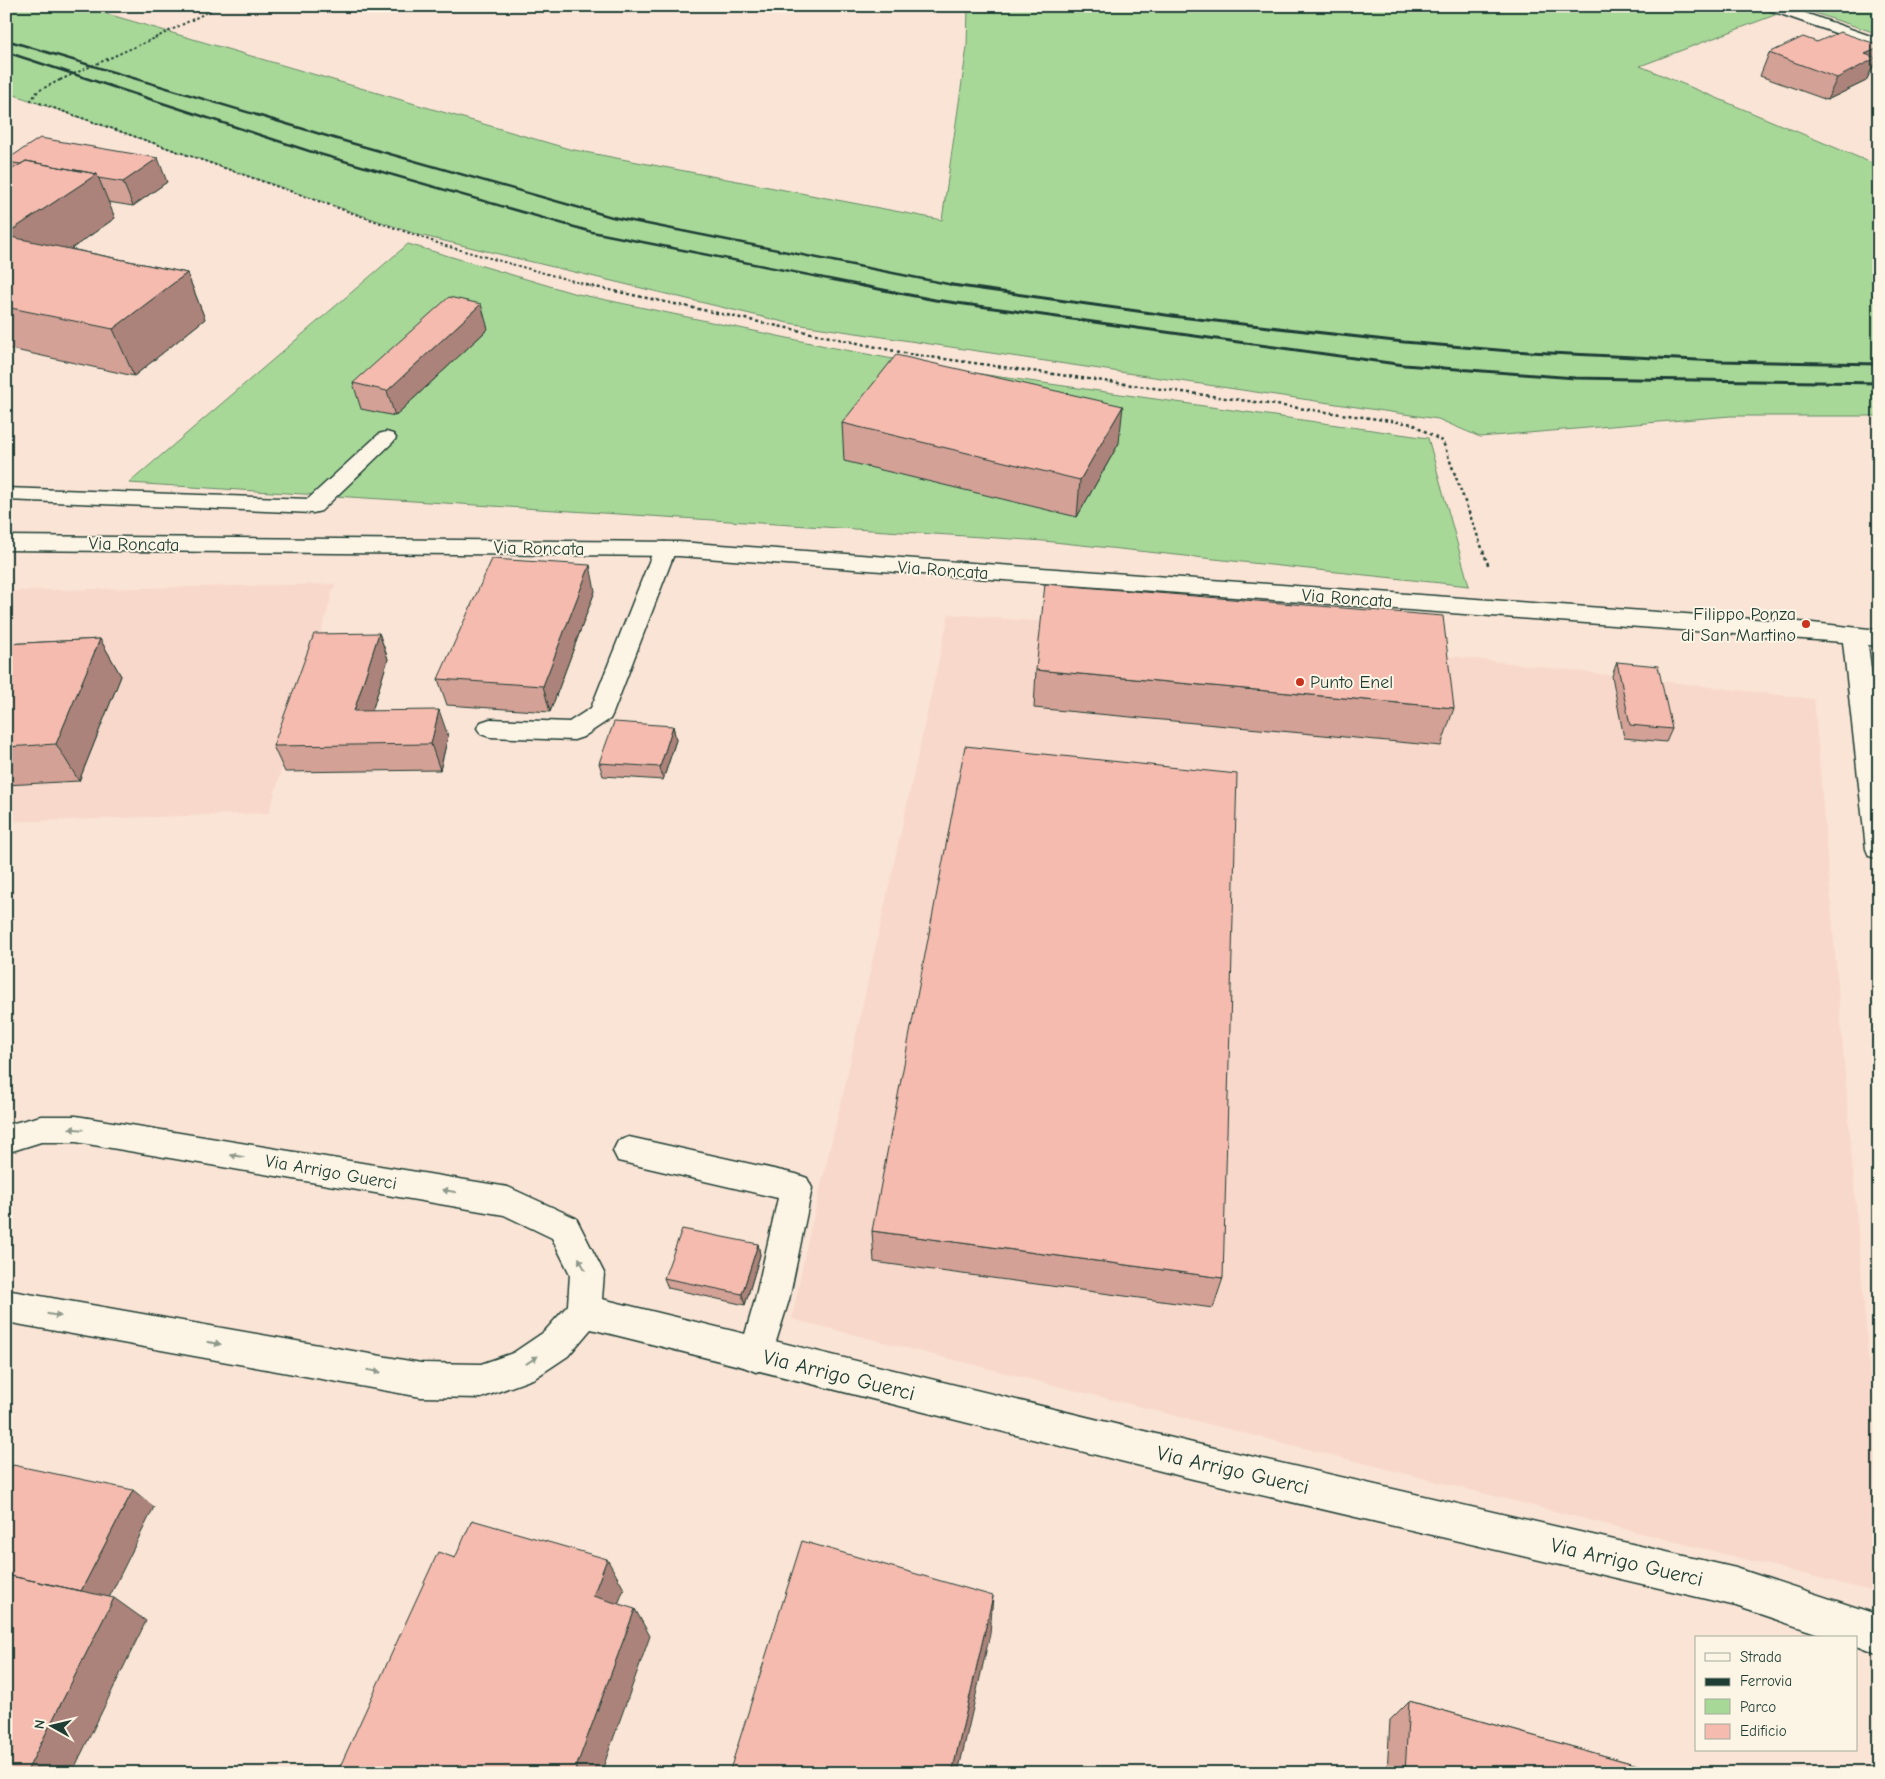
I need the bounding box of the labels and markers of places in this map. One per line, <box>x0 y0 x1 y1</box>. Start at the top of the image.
place label: Filippo Ponza di San Martino <box>1681 604 1796 646</box>
marker: Filippo Ponza di San Martino <box>1800 618 1812 630</box>
place label: Punto Enel <box>1310 672 1393 693</box>
marker: Punto Enel <box>1294 676 1306 688</box>

